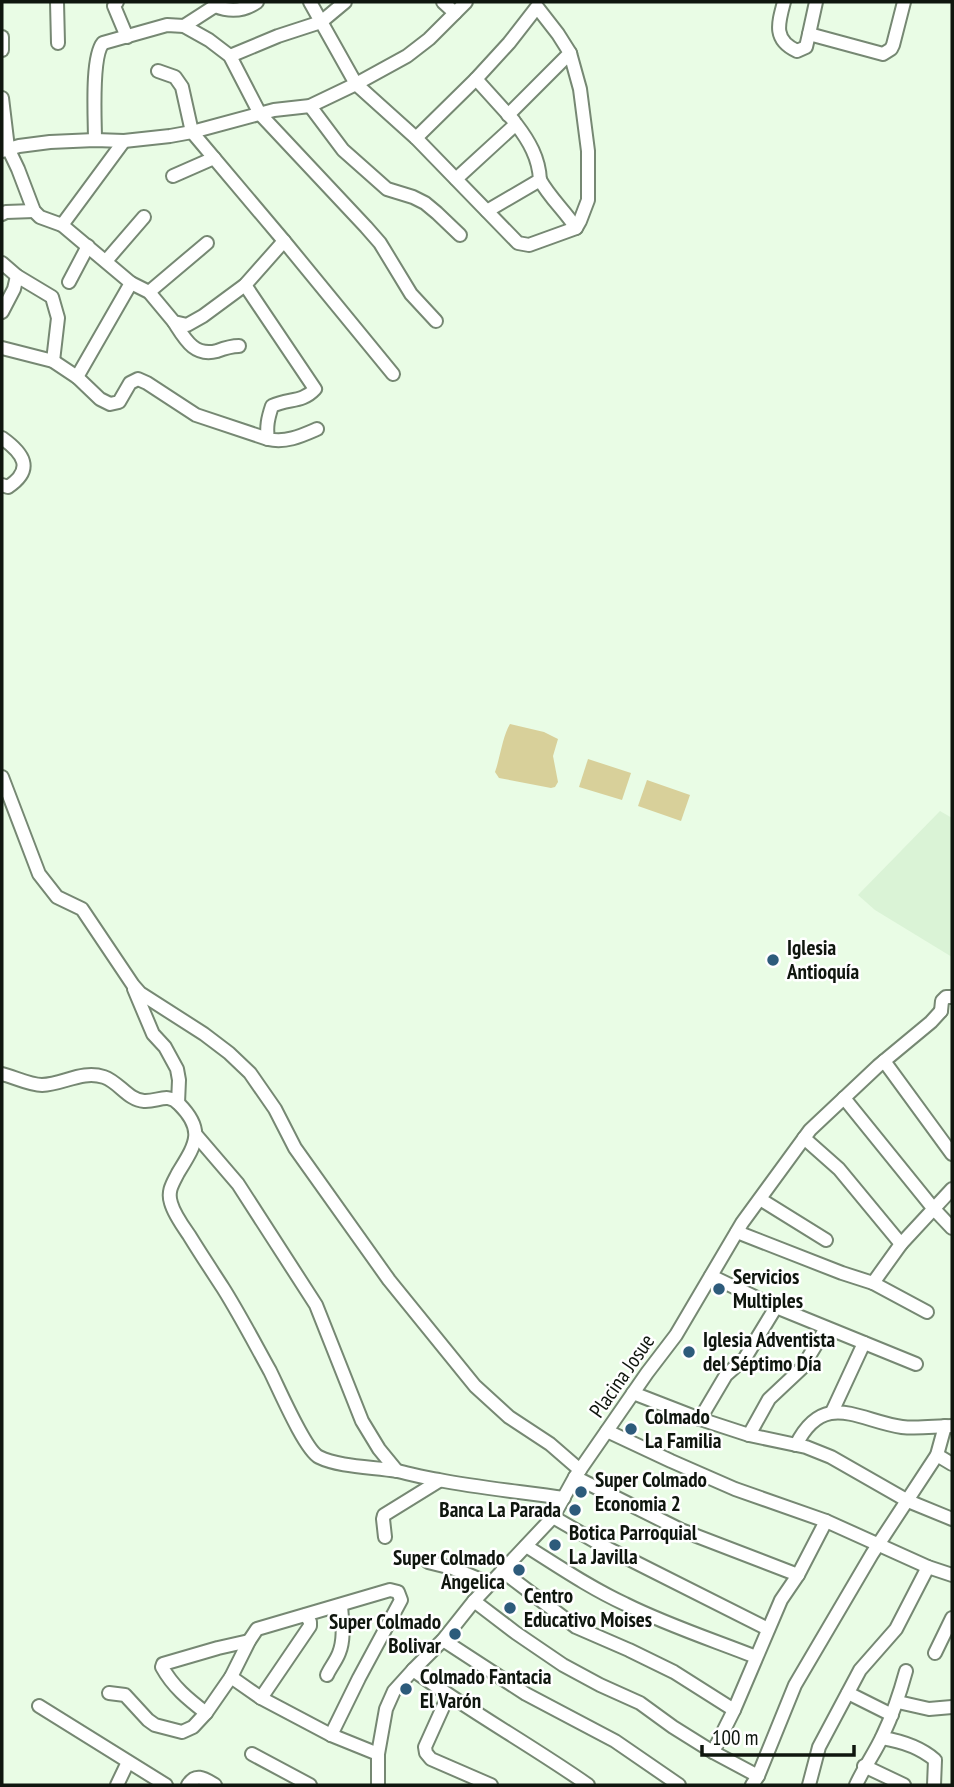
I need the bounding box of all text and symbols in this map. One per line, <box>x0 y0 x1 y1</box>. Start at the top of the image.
place label: Iglesia Antioquía <box>786 934 860 985</box>
marker: Iglesia Antioquía <box>765 952 781 968</box>
place label: Servicios Multiples <box>733 1263 803 1314</box>
marker: Servicios Multiples <box>711 1281 727 1297</box>
place label: Iglesia Adventista del Séptimo Día <box>703 1326 836 1377</box>
street label: Placina Josue <box>583 1329 660 1423</box>
marker: Iglesia Adventista del Séptimo Día <box>681 1344 697 1360</box>
place label: Colmado La Familia <box>645 1403 722 1454</box>
marker: Colmado La Familia <box>623 1421 639 1437</box>
place label: Super Colmado Economia 2 <box>595 1466 707 1517</box>
marker: Super Colmado Economia 2 <box>573 1484 589 1500</box>
place label: Banca La Parada <box>439 1496 561 1523</box>
marker: Banca La Parada <box>567 1502 583 1518</box>
place label: Botica Parroquial La Javilla <box>569 1519 698 1570</box>
marker: Botica Parroquial La Javilla <box>547 1537 563 1553</box>
place label: Super Colmado Angelica <box>393 1544 505 1595</box>
marker: Super Colmado Angelica <box>511 1562 527 1578</box>
place label: Centro Educativo Moises <box>524 1582 652 1633</box>
marker: Centro Educativo Moises <box>502 1600 518 1616</box>
place label: Super Colmado Bolivar <box>329 1608 442 1659</box>
marker: Super Colmado Bolivar <box>447 1626 463 1642</box>
place label: Colmado Fantacia El Varón <box>420 1663 552 1714</box>
marker: Colmado Fantacia El Varón <box>398 1681 414 1697</box>
scale bar <box>702 1714 854 1758</box>
text: 100 m <box>712 1724 758 1751</box>

